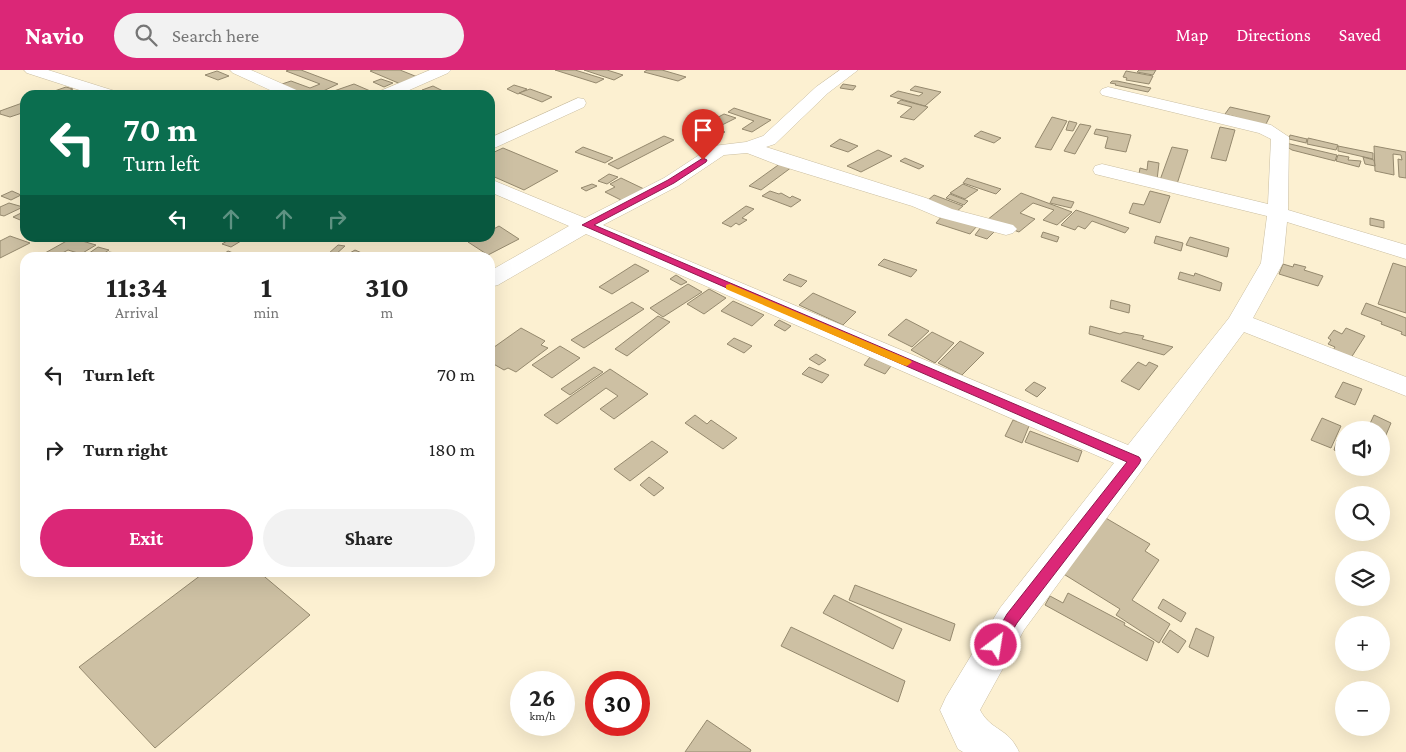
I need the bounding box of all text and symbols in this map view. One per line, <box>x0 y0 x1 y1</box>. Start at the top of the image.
search box <box>114 13 464 58</box>
icon: search <box>132 21 160 49</box>
text: Navio <box>25 22 84 49</box>
text: Search here <box>172 25 259 46</box>
text: Map <box>1176 25 1208 45</box>
text: Directions <box>1236 25 1311 45</box>
text: Saved <box>1339 25 1381 45</box>
pin <box>682 109 724 160</box>
icon: left <box>40 110 105 175</box>
text: 70 m <box>123 110 197 149</box>
icon: arrive <box>689 116 717 144</box>
text: Turn left <box>123 151 200 176</box>
icon: left <box>164 205 192 233</box>
icon: ahead <box>217 205 245 233</box>
icon: ahead <box>270 205 298 233</box>
icon: right <box>323 205 351 233</box>
text: 11:34 <box>106 270 168 303</box>
text: 1 <box>261 270 272 303</box>
text: 310 <box>365 270 409 303</box>
text: Arrival <box>115 304 158 321</box>
text: min <box>253 304 279 321</box>
text: m <box>381 304 393 321</box>
icon: left <box>40 361 68 389</box>
text: Turn left <box>83 364 155 385</box>
text: 70 m <box>437 364 475 385</box>
map controls <box>1335 421 1390 736</box>
button: sound <box>1335 421 1390 476</box>
icon: right <box>40 436 68 464</box>
text: Turn right <box>83 439 168 460</box>
text: 180 m <box>429 439 475 460</box>
button: search <box>1335 486 1390 541</box>
button: Exit <box>40 509 253 567</box>
button: Share <box>263 509 475 567</box>
button: layers <box>1335 551 1390 606</box>
button: + <box>1335 616 1390 671</box>
position arrow <box>969 618 1021 670</box>
speed limit sign: 30 <box>585 671 650 736</box>
button: − <box>1335 681 1390 736</box>
text: 26 <box>529 684 556 711</box>
text: km/h <box>530 709 555 723</box>

